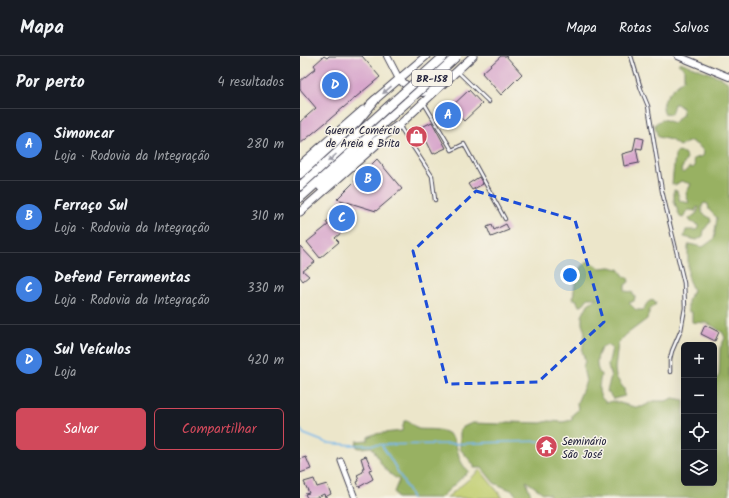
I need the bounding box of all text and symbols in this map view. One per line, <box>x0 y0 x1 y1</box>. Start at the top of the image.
text: Mapa <box>20 13 64 43</box>
text: Mapa <box>566 17 597 39</box>
text: Rotas <box>619 17 651 39</box>
text: Salvos <box>673 17 709 39</box>
text: Por perto <box>16 69 85 96</box>
pin: D <box>322 70 348 100</box>
road number: BR-158 <box>412 70 452 86</box>
text: 4 resultados <box>217 72 284 93</box>
one-way arrow <box>381 85 392 94</box>
pin: A <box>435 100 461 130</box>
text: Simoncar <box>54 122 114 146</box>
place label: Guerra Comércio de Areia e Brita <box>325 122 400 153</box>
shop icon: Guerra Comércio de Areia e Brita <box>403 123 429 149</box>
text: A <box>25 134 33 155</box>
text: 280 m <box>247 134 284 155</box>
text: Loja · Rodovia da Integração <box>54 146 210 167</box>
one-way arrow <box>326 153 337 162</box>
pin: B <box>355 164 381 194</box>
text: Ferraço Sul <box>54 194 128 218</box>
pin: C <box>329 203 355 233</box>
text: B <box>25 206 33 227</box>
text: 310 m <box>250 206 284 227</box>
text: Loja · Rodovia da Integração <box>54 218 210 239</box>
your location <box>560 265 580 285</box>
text: Defend Ferramentas <box>54 266 191 290</box>
text: C <box>25 278 33 299</box>
text: 330 m <box>247 278 284 299</box>
text: Loja · Rodovia da Integração <box>54 290 210 311</box>
text: Sul Veículos <box>54 338 131 362</box>
map controls <box>681 342 717 486</box>
button: + <box>681 342 717 378</box>
text: D <box>25 350 33 371</box>
text: 420 m <box>247 350 284 371</box>
text: Loja <box>54 362 76 383</box>
button: − <box>681 378 717 414</box>
button: Salvar <box>16 408 146 450</box>
button: Compartilhar <box>154 408 284 450</box>
button: locate <box>681 414 717 450</box>
place label: Seminário São José <box>562 433 606 464</box>
temple icon: Seminário São José <box>534 434 560 460</box>
button: layers <box>681 450 717 486</box>

